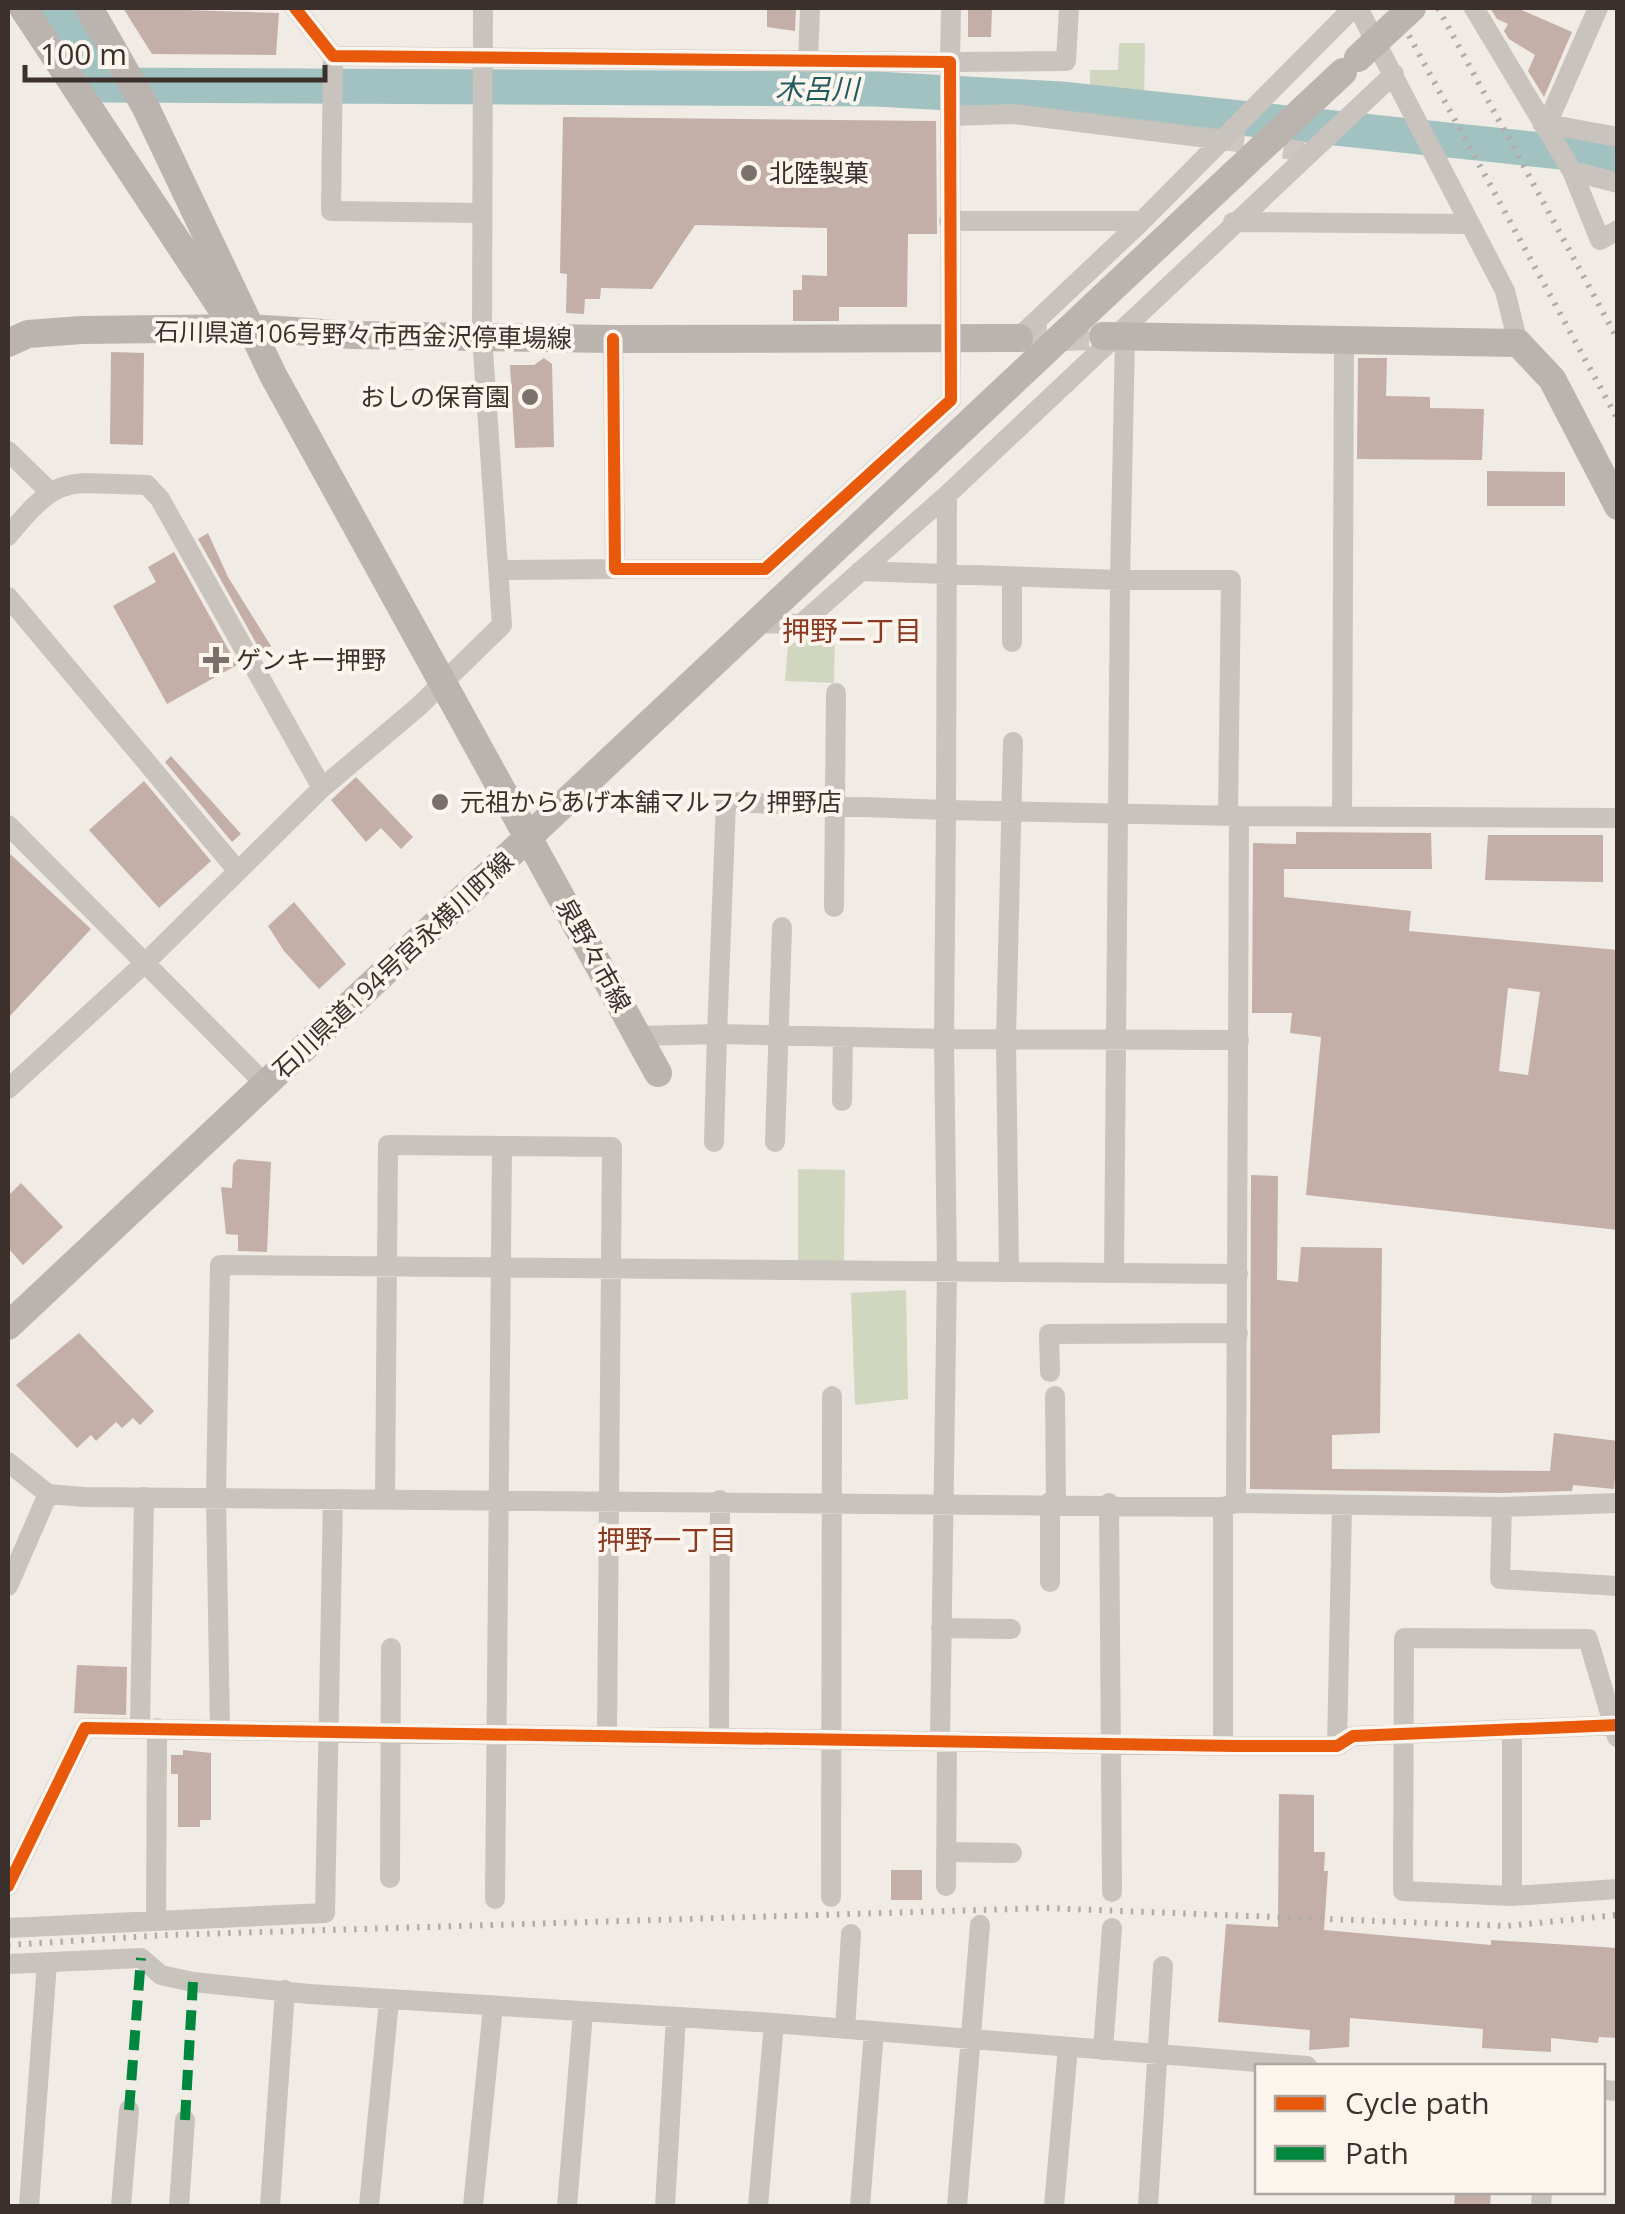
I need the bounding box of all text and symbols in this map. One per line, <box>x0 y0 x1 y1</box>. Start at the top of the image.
scale bar <box>25 20 325 82</box>
text: 100 m <box>40 33 127 74</box>
water label: 木呂川 <box>775 69 862 107</box>
place label: 北陸製菓 <box>769 155 869 189</box>
marker: 北陸製菓 <box>738 162 760 184</box>
street label: 石川県道106号野々市西金沢停車場線 <box>154 313 572 355</box>
place label: おしの保育園 <box>360 379 510 413</box>
marker: おしの保育園 <box>519 386 541 408</box>
district label: 押野二丁目 <box>782 611 922 649</box>
place label: ゲンキー押野 <box>236 642 386 676</box>
marker: ゲンキー押野 <box>205 649 227 671</box>
place label: 元祖からあげ本舗マルフク 押野店 <box>460 784 842 818</box>
marker: 元祖からあげ本舗マルフク 押野店 <box>429 791 451 813</box>
street label: 石川県道194号宮永横川町線 <box>264 843 520 1085</box>
street label: 泉野々市線 <box>550 892 640 1017</box>
district label: 押野一丁目 <box>597 1520 737 1558</box>
legend <box>1255 2064 1605 2194</box>
text: Cycle path <box>1345 2082 1490 2123</box>
text: Path <box>1345 2132 1409 2173</box>

